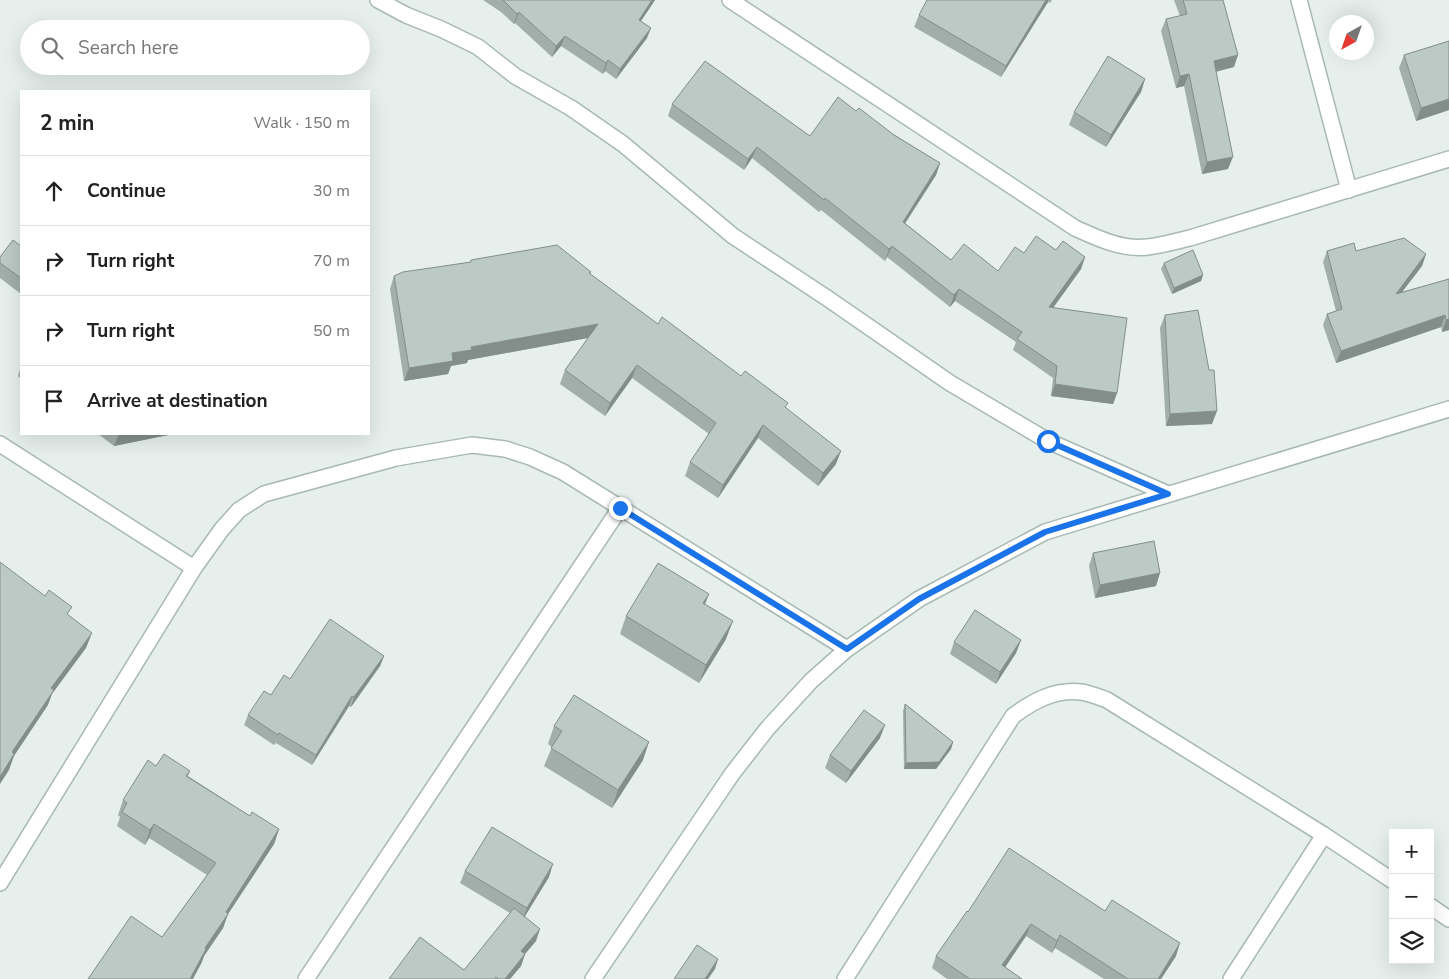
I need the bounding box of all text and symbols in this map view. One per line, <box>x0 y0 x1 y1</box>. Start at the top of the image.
north arrow <box>1329 15 1374 60</box>
search box <box>20 20 370 75</box>
icon: search <box>38 34 66 62</box>
text: Search here <box>78 35 179 61</box>
text: 2 min <box>40 109 94 137</box>
text: Walk · 150 m <box>254 112 350 134</box>
icon: ahead <box>40 177 68 205</box>
text: Continue <box>87 178 166 204</box>
text: 30 m <box>313 180 350 202</box>
icon: right <box>40 247 68 275</box>
text: Turn right <box>87 248 174 274</box>
text: 70 m <box>313 250 350 272</box>
icon: right <box>40 317 68 345</box>
text: Turn right <box>87 318 174 344</box>
text: 50 m <box>313 320 350 342</box>
icon: arrive <box>40 387 68 415</box>
text: Arrive at destination <box>87 388 268 414</box>
route start <box>1037 430 1060 453</box>
route end <box>609 497 632 520</box>
map controls <box>1389 829 1434 964</box>
button: + <box>1389 829 1434 874</box>
button: − <box>1389 874 1434 919</box>
button: layers <box>1389 919 1434 964</box>

